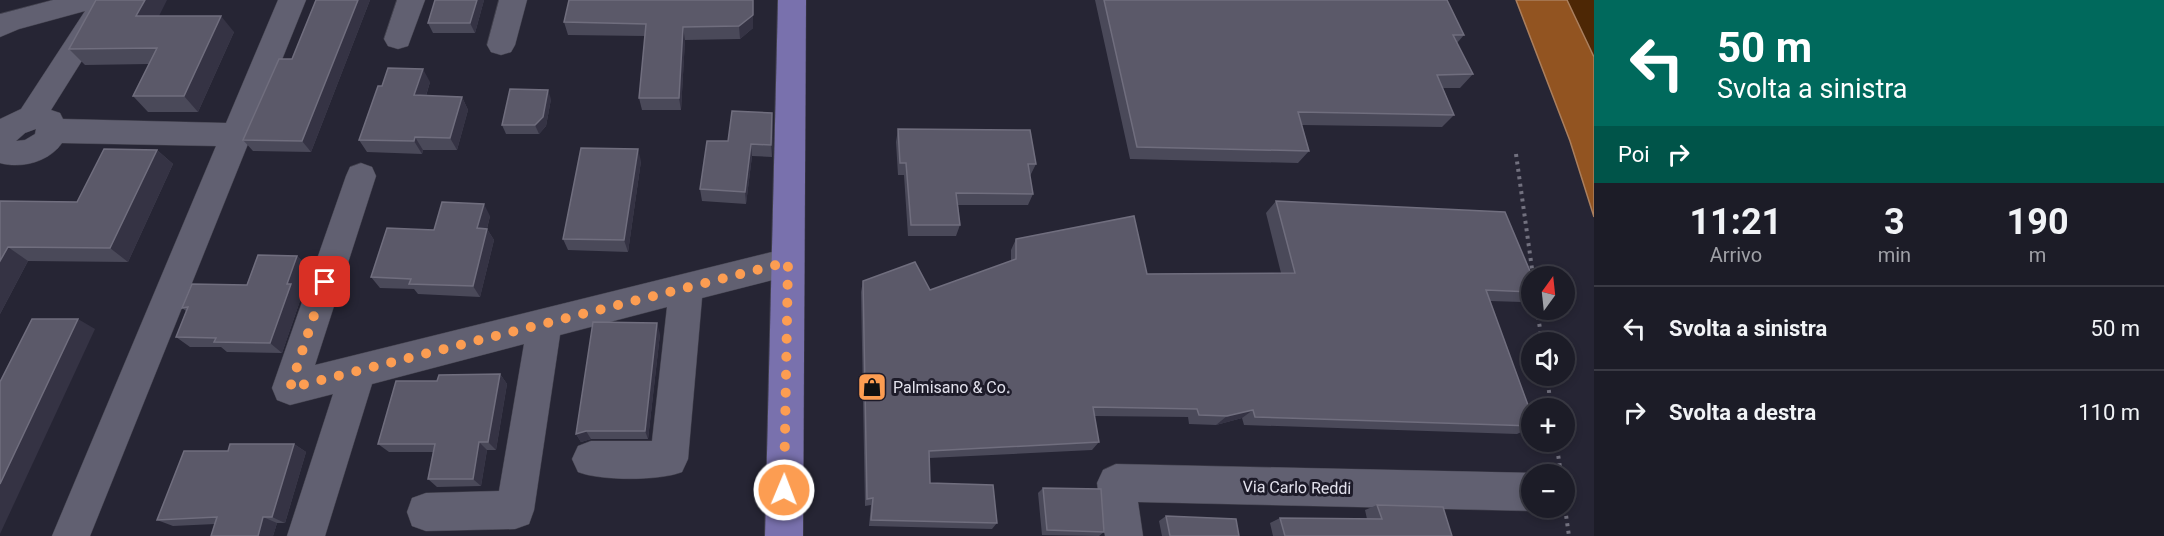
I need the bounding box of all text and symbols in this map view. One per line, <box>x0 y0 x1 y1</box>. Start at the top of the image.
text: 50 m <box>1717 23 1812 72</box>
icon: left <box>1618 24 1696 102</box>
text: Svolta a sinistra <box>1717 73 1908 105</box>
icon: right <box>1662 138 1695 171</box>
text: Poi <box>1618 142 1650 167</box>
text: 11:21 <box>1689 201 1782 243</box>
text: 3 <box>1884 201 1905 243</box>
text: 190 <box>2007 201 2069 243</box>
text: Arrivo <box>1710 243 1762 267</box>
text: min <box>1878 243 1911 267</box>
text: m <box>2029 243 2046 267</box>
pin <box>299 256 350 307</box>
icon: arrive <box>308 265 341 298</box>
north arrow <box>1521 266 1575 320</box>
map controls <box>1521 266 1575 518</box>
icon: left <box>1618 312 1651 345</box>
text: Svolta a sinistra <box>1669 316 1827 341</box>
text: 50 m <box>2091 316 2140 341</box>
button: sound <box>1521 332 1575 386</box>
shop icon: Palmisano & Co. <box>856 371 888 403</box>
place label: Palmisano & Co. <box>893 378 1010 397</box>
icon: right <box>1618 396 1651 429</box>
button: + <box>1521 398 1575 452</box>
text: Svolta a destra <box>1669 400 1816 425</box>
text: 110 m <box>2078 400 2140 425</box>
position arrow <box>752 458 816 522</box>
button: − <box>1521 464 1575 518</box>
street label: Via Carlo Reddi <box>1243 477 1351 498</box>

